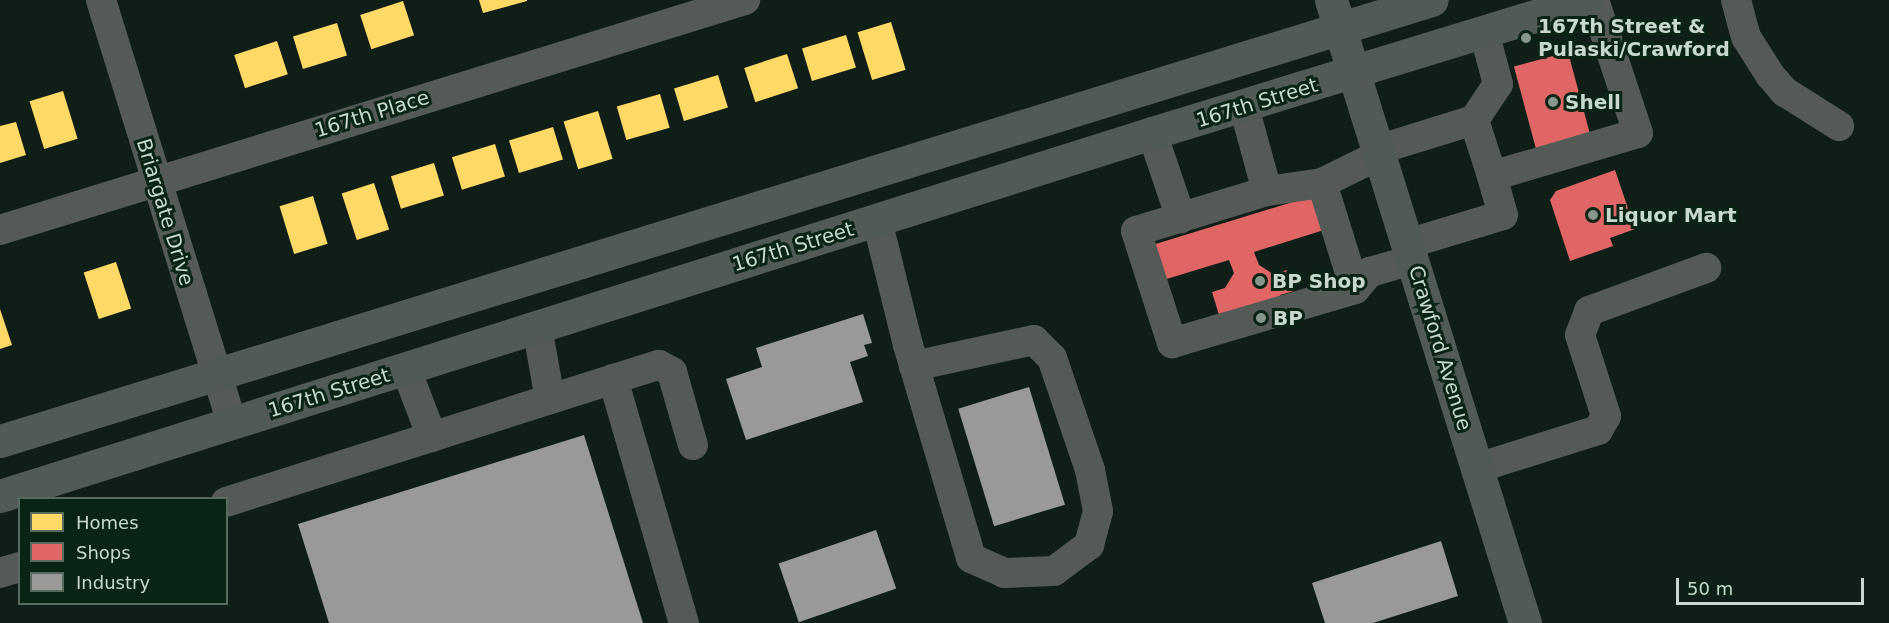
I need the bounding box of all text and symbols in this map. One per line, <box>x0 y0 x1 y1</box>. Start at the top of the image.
place label: 167th Street & Pulaski/Crawford <box>1538 14 1730 61</box>
marker: 167th Street & Pulaski/Crawford <box>1519 31 1533 45</box>
street label: 167th Street <box>1193 73 1321 133</box>
street label: 167th Place <box>312 85 432 143</box>
place label: Shell <box>1565 90 1621 114</box>
marker: Shell <box>1546 95 1560 109</box>
street label: Briargate Drive <box>131 136 199 288</box>
place label: Liquor Mart <box>1605 203 1737 227</box>
marker: Liquor Mart <box>1586 208 1600 222</box>
street label: 167th Street <box>729 217 857 277</box>
street label: Crawford Avenue <box>1403 263 1477 433</box>
place label: BP Shop <box>1272 269 1366 293</box>
marker: BP Shop <box>1253 274 1267 288</box>
place label: BP <box>1273 306 1303 330</box>
marker: BP <box>1254 311 1268 325</box>
street label: 167th Street <box>265 363 393 423</box>
legend <box>18 497 228 605</box>
text: Homes <box>76 512 139 533</box>
text: Shops <box>76 542 131 563</box>
scale bar <box>1679 566 1866 604</box>
text: Industry <box>76 572 150 593</box>
text: 50 m <box>1687 578 1733 599</box>

